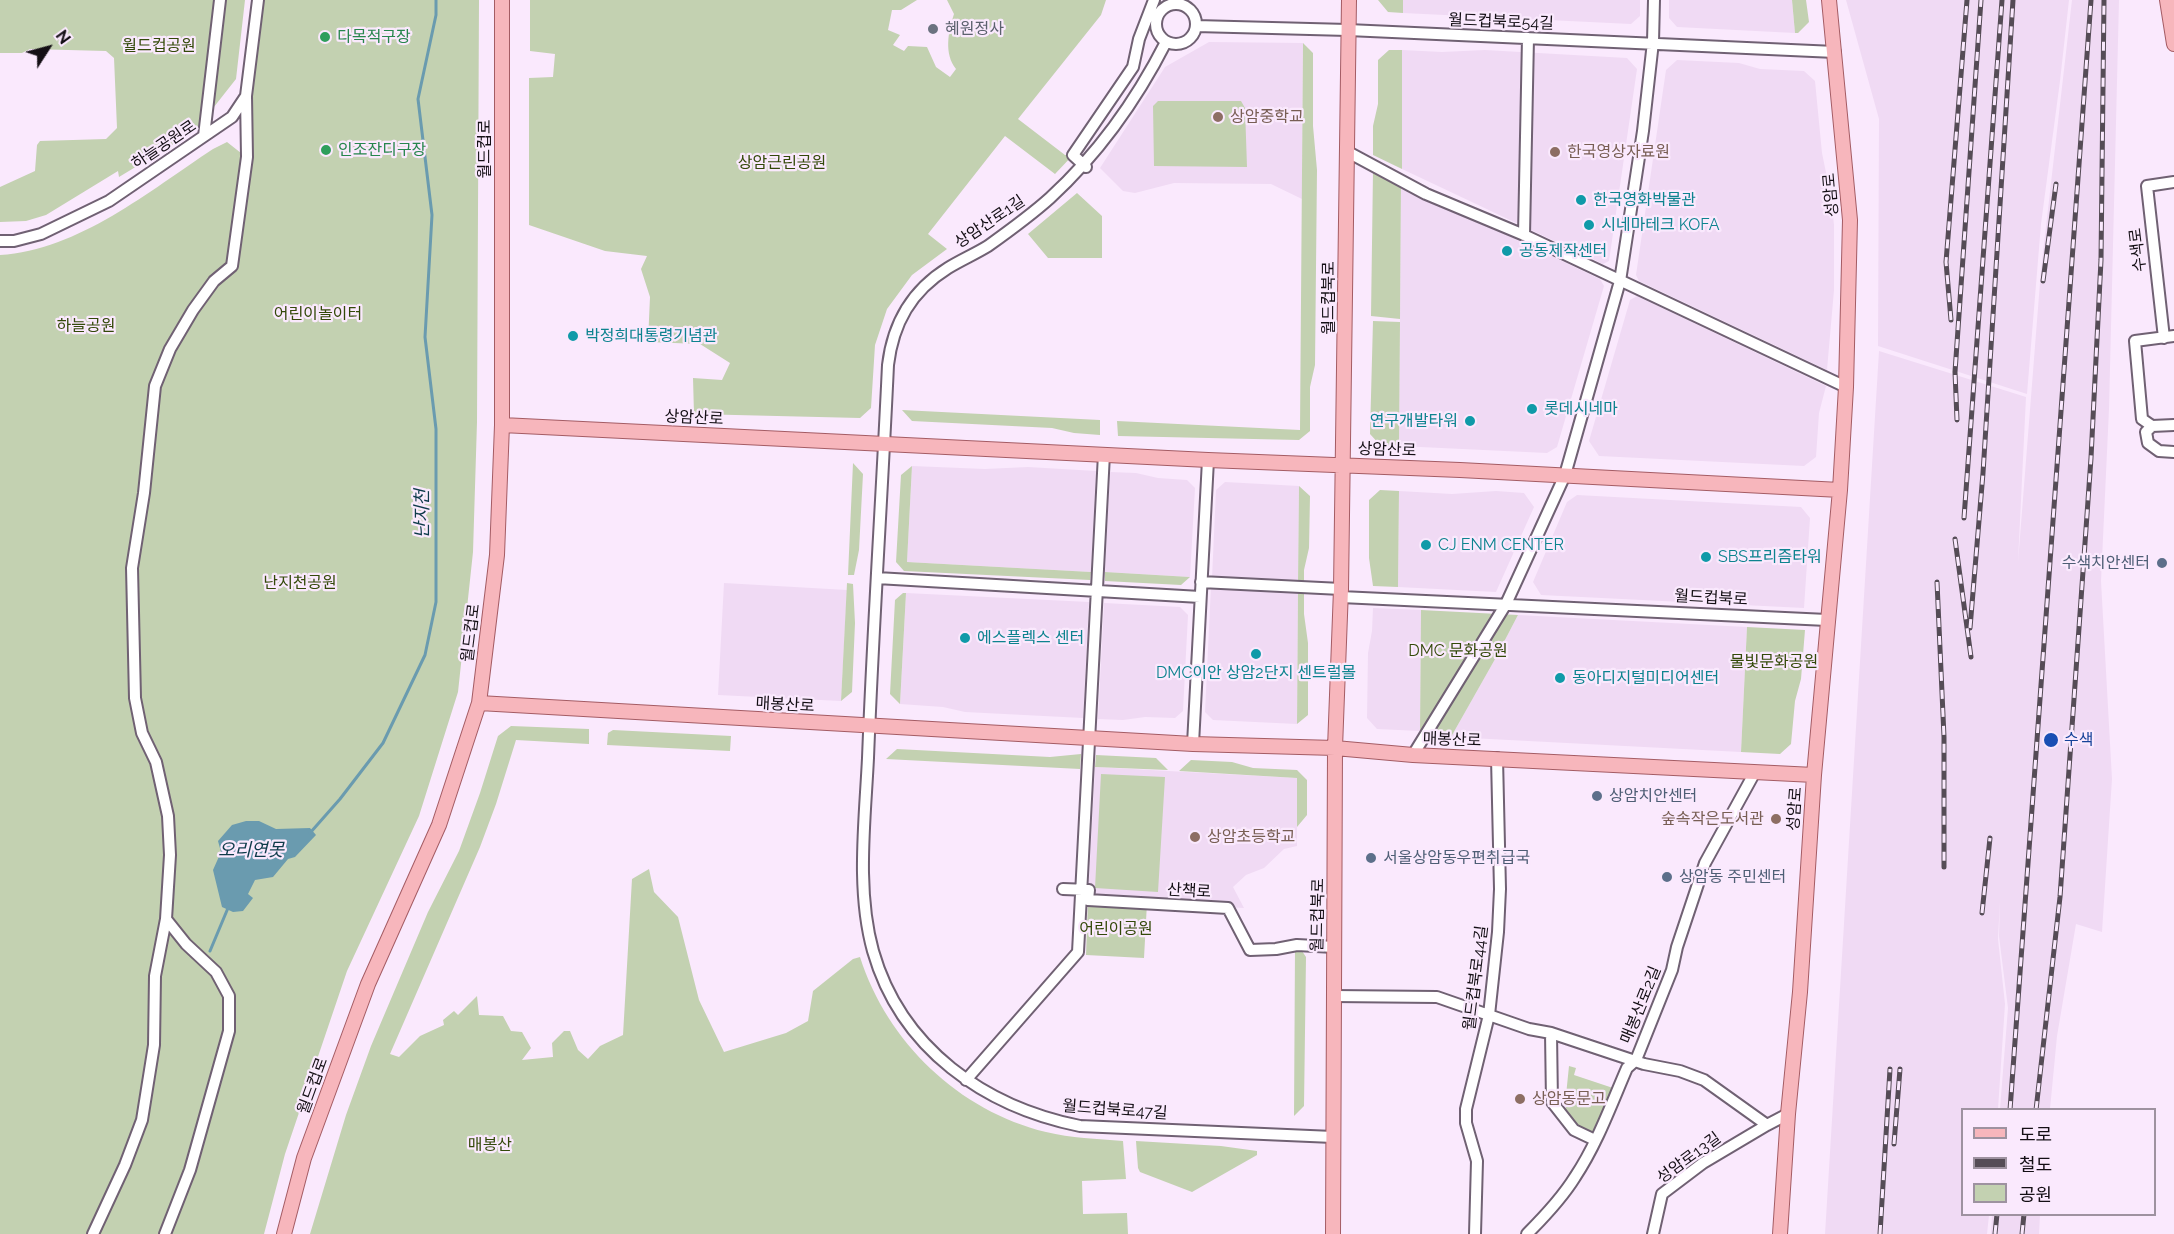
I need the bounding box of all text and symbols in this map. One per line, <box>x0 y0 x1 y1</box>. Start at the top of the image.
street label: 월드컵북로54길 <box>1448 11 1554 33</box>
north arrow <box>18 18 78 78</box>
place label: 혜원정사 <box>945 19 1004 39</box>
marker: 혜원정사 <box>926 22 940 36</box>
text: N <box>52 27 74 48</box>
place label: 다목적구장 <box>337 27 411 47</box>
marker: 다목적구장 <box>318 30 332 44</box>
park label: 월드컵공원 <box>122 36 196 56</box>
place label: 상암중학교 <box>1230 107 1304 127</box>
marker: 상암중학교 <box>1211 110 1225 124</box>
street label: 하늘공원로 <box>128 116 200 174</box>
street label: 월드컵로 <box>475 120 495 178</box>
place label: 인조잔디구장 <box>338 140 426 160</box>
place label: 한국영상자료원 <box>1567 142 1670 162</box>
marker: 인조잔디구장 <box>319 143 333 157</box>
marker: 한국영상자료원 <box>1548 145 1562 159</box>
park label: 상암근린공원 <box>738 153 826 173</box>
street label: 성암로 <box>1820 172 1842 218</box>
place label: 한국영화박물관 <box>1593 190 1696 210</box>
street label: 상암산로1길 <box>951 192 1029 252</box>
marker: 한국영화박물관 <box>1574 193 1588 207</box>
place label: 시네마테크 KOFA <box>1601 215 1720 235</box>
marker: 시네마테크 KOFA <box>1582 218 1596 232</box>
street label: 수색로 <box>2126 227 2150 273</box>
place label: 공동제작센터 <box>1519 241 1607 261</box>
marker: 공동제작센터 <box>1500 244 1514 258</box>
street label: 월드컵북로 <box>1319 261 1339 335</box>
park label: 어린이놀이터 <box>274 304 362 324</box>
park label: 하늘공원 <box>57 316 115 336</box>
place label: 박정희대통령기념관 <box>585 326 717 346</box>
marker: 박정희대통령기념관 <box>566 329 580 343</box>
place label: 롯데시네마 <box>1544 399 1618 419</box>
marker: 롯데시네마 <box>1525 402 1539 416</box>
street label: 상암산로 <box>664 407 724 429</box>
place label: 연구개발타워 <box>1370 411 1458 431</box>
marker: 연구개발타워 <box>1463 414 1477 428</box>
street label: 상암산로 <box>1357 439 1417 461</box>
water label: 난지천 <box>412 489 434 539</box>
place label: CJ ENM CENTER <box>1438 535 1564 555</box>
marker: CJ ENM CENTER <box>1419 538 1433 552</box>
place label: SBS프리즘타워 <box>1718 547 1822 567</box>
marker: SBS프리즘타워 <box>1699 550 1713 564</box>
place label: 수색치안센터 <box>2062 553 2150 573</box>
marker: 수색치안센터 <box>2155 556 2169 570</box>
park label: 난지천공원 <box>263 573 337 593</box>
street label: 월드컵북로 <box>1674 586 1748 610</box>
street label: 월드컵로 <box>458 603 484 663</box>
place label: 에스플렉스 센터 <box>977 628 1084 648</box>
marker: 에스플렉스 센터 <box>958 631 972 645</box>
park label: DMC 문화공원 <box>1408 641 1508 661</box>
marker: DMC이안 상암2단지 센트럴몰 <box>1249 647 1263 661</box>
park label: 물빛문화공원 <box>1730 652 1818 672</box>
place label: DMC이안 상암2단지 센트럴몰 <box>1156 663 1356 683</box>
place label: 동아디지털미디어센터 <box>1572 668 1719 688</box>
marker: 동아디지털미디어센터 <box>1553 671 1567 685</box>
street label: 매봉산로 <box>755 694 815 716</box>
street label: 매봉산로 <box>1422 729 1482 751</box>
place label: 수색 <box>2064 730 2093 750</box>
marker: 수색 <box>2042 731 2060 749</box>
place label: 상암치안센터 <box>1609 786 1697 806</box>
street label: 성암로 <box>1784 786 1806 832</box>
marker: 상암치안센터 <box>1590 789 1604 803</box>
place label: 숲속작은도서관 <box>1661 809 1764 829</box>
marker: 숲속작은도서관 <box>1769 812 1783 826</box>
place label: 상암초등학교 <box>1207 827 1295 847</box>
marker: 상암초등학교 <box>1188 830 1202 844</box>
water label: 오리연못 <box>218 840 284 862</box>
place label: 서울상암동우편취급국 <box>1383 848 1530 868</box>
marker: 서울상암동우편취급국 <box>1364 851 1378 865</box>
place label: 상암동 주민센터 <box>1679 867 1786 887</box>
marker: 상암동 주민센터 <box>1660 870 1674 884</box>
street label: 월드컵북로 <box>1308 878 1328 952</box>
street label: 산책로 <box>1166 880 1212 902</box>
park label: 어린이공원 <box>1079 919 1153 939</box>
street label: 월드컵북로44길 <box>1460 924 1492 1032</box>
street label: 매봉산로2길 <box>1617 963 1665 1047</box>
street label: 월드컵로 <box>294 1055 332 1117</box>
place label: 상암동문고 <box>1532 1089 1606 1109</box>
marker: 상암동문고 <box>1513 1092 1527 1106</box>
street label: 월드컵북로47길 <box>1062 1097 1168 1123</box>
legend <box>1961 1108 2156 1216</box>
text: 도로 <box>2019 1124 2052 1145</box>
street label: 성암로13길 <box>1653 1128 1725 1188</box>
park label: 매봉산 <box>468 1135 512 1155</box>
text: 철도 <box>2019 1154 2052 1175</box>
text: 공원 <box>2019 1184 2052 1205</box>

